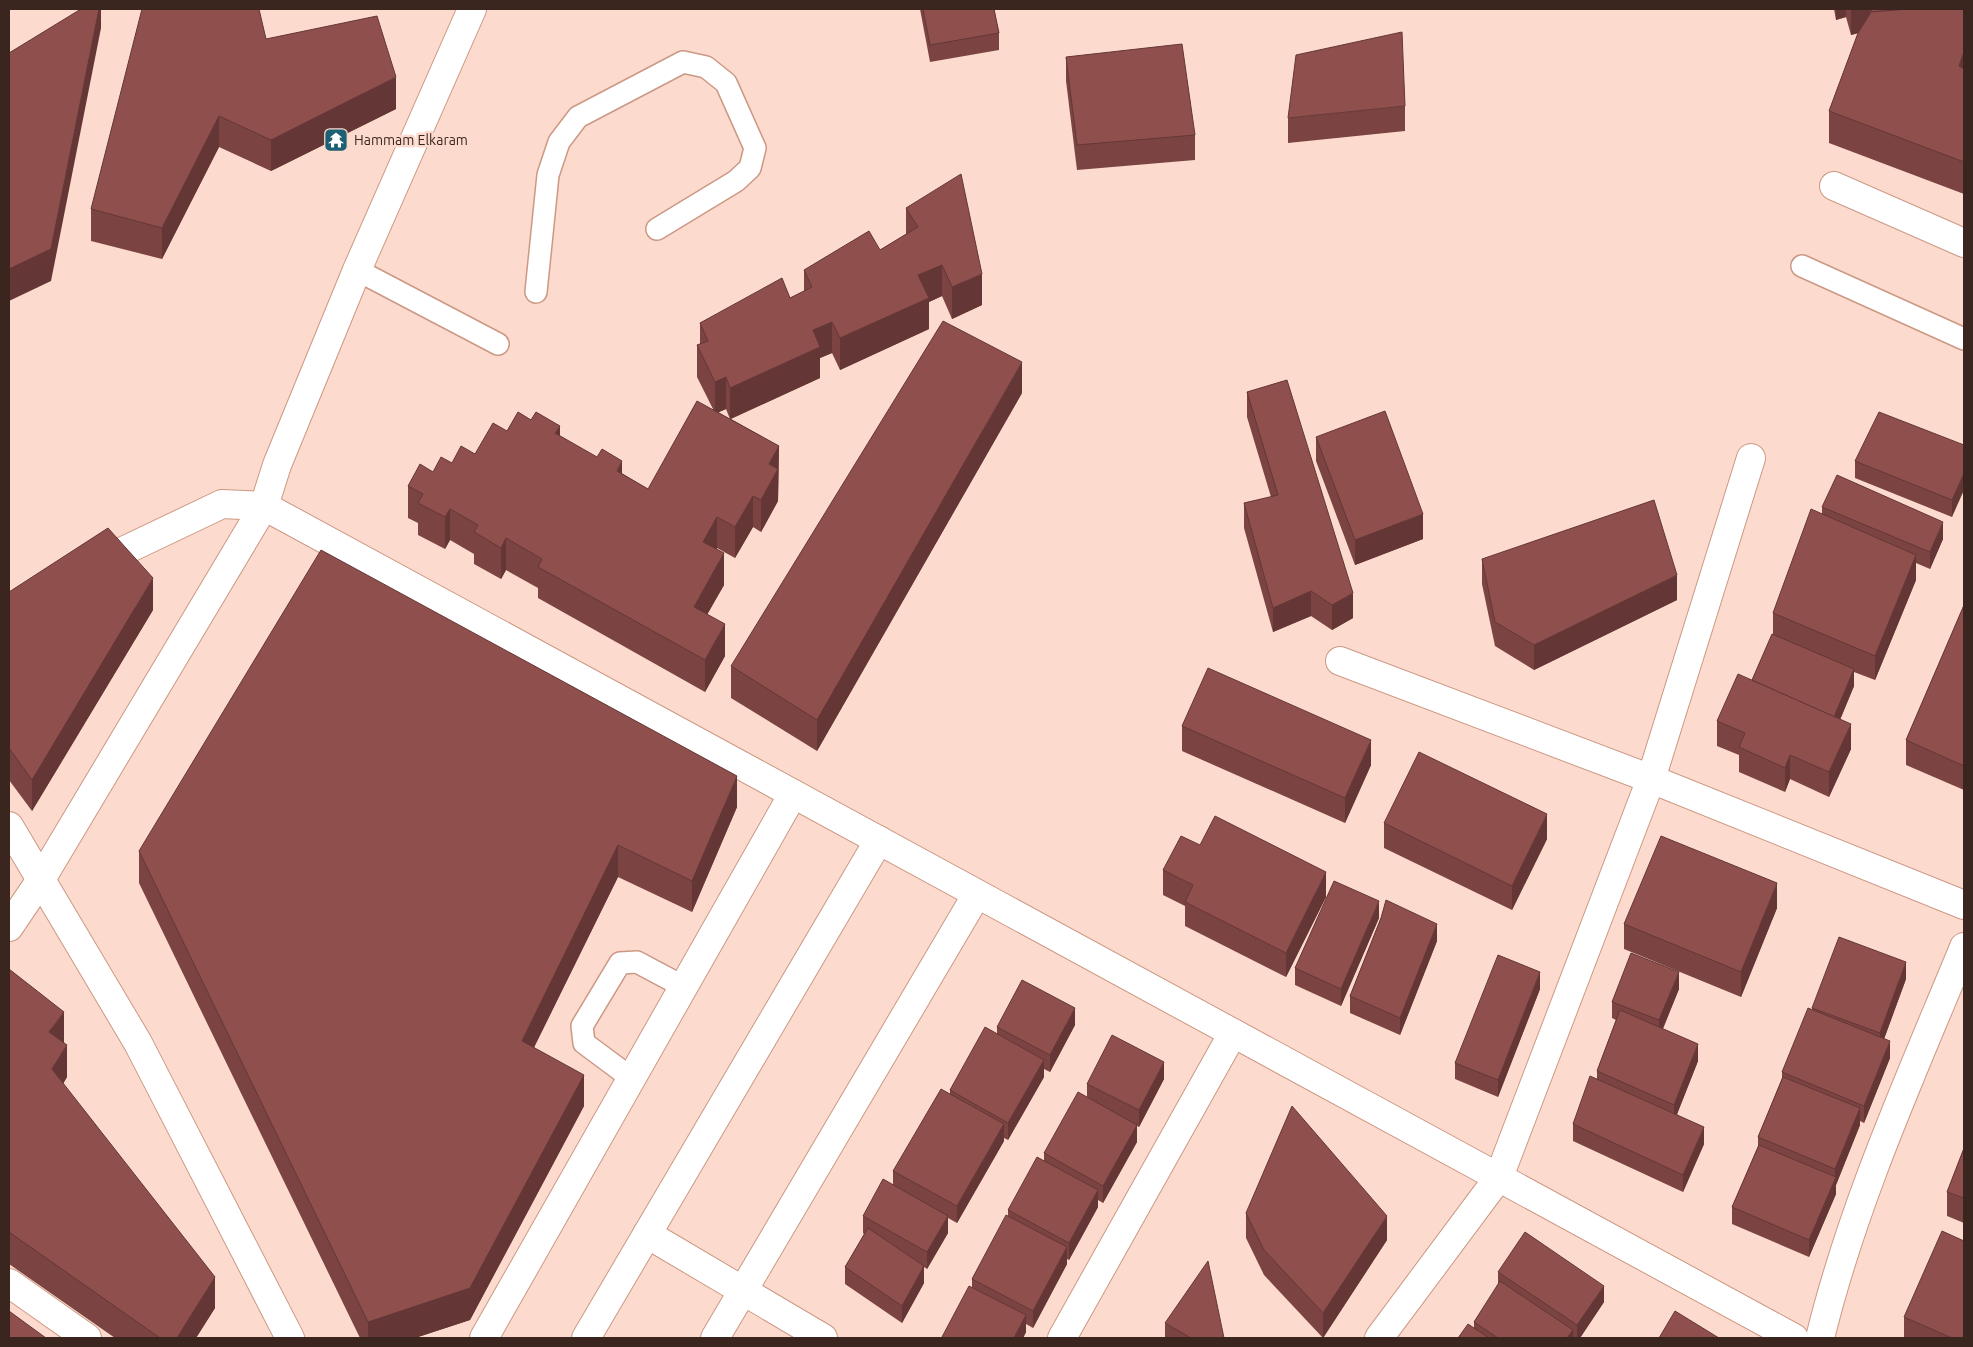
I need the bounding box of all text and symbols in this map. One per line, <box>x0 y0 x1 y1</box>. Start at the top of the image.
temple icon: Hammam Elkaram <box>323 127 349 153</box>
place label: Hammam Elkaram <box>354 132 468 148</box>

